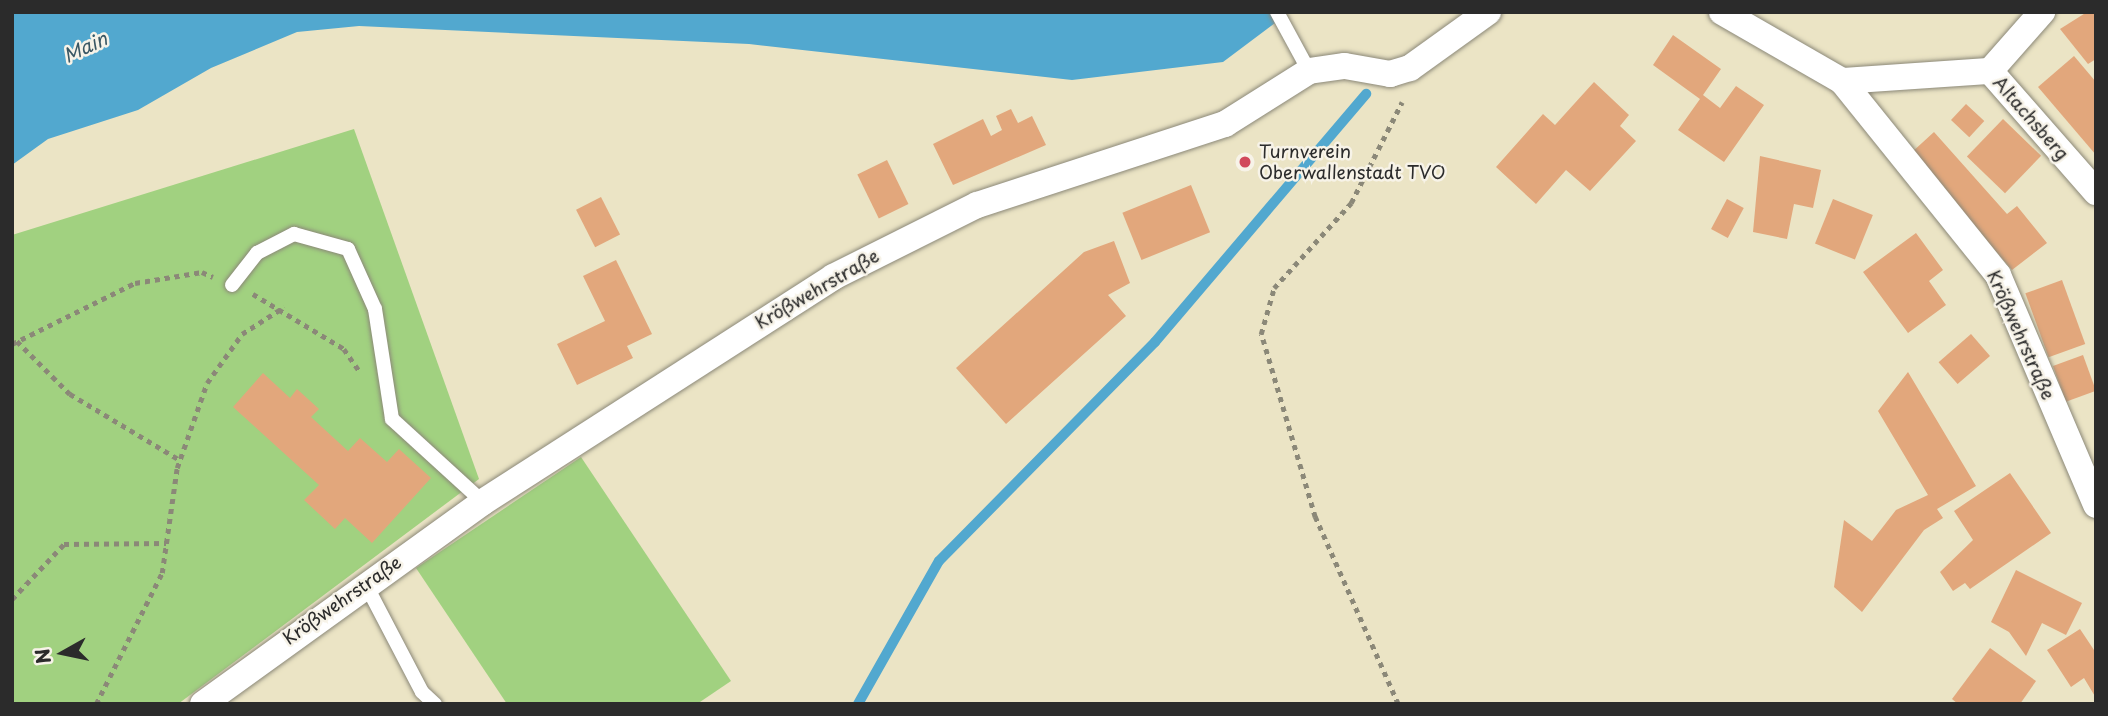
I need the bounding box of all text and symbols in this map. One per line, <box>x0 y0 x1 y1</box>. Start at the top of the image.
water label: Main <box>59 27 111 67</box>
street label: Altachsberg <box>1989 72 2073 164</box>
place label: Turnverein Oberwallenstadt TVO <box>1259 141 1446 184</box>
marker: Turnverein Oberwallenstadt TVO <box>1237 154 1253 170</box>
street label: Krößwehrstraße <box>751 245 883 333</box>
street label: Krößwehrstraße <box>1983 267 2059 403</box>
street label: Krößwehrstraße <box>279 551 405 649</box>
north arrow <box>28 618 98 688</box>
text: N <box>27 647 57 666</box>

